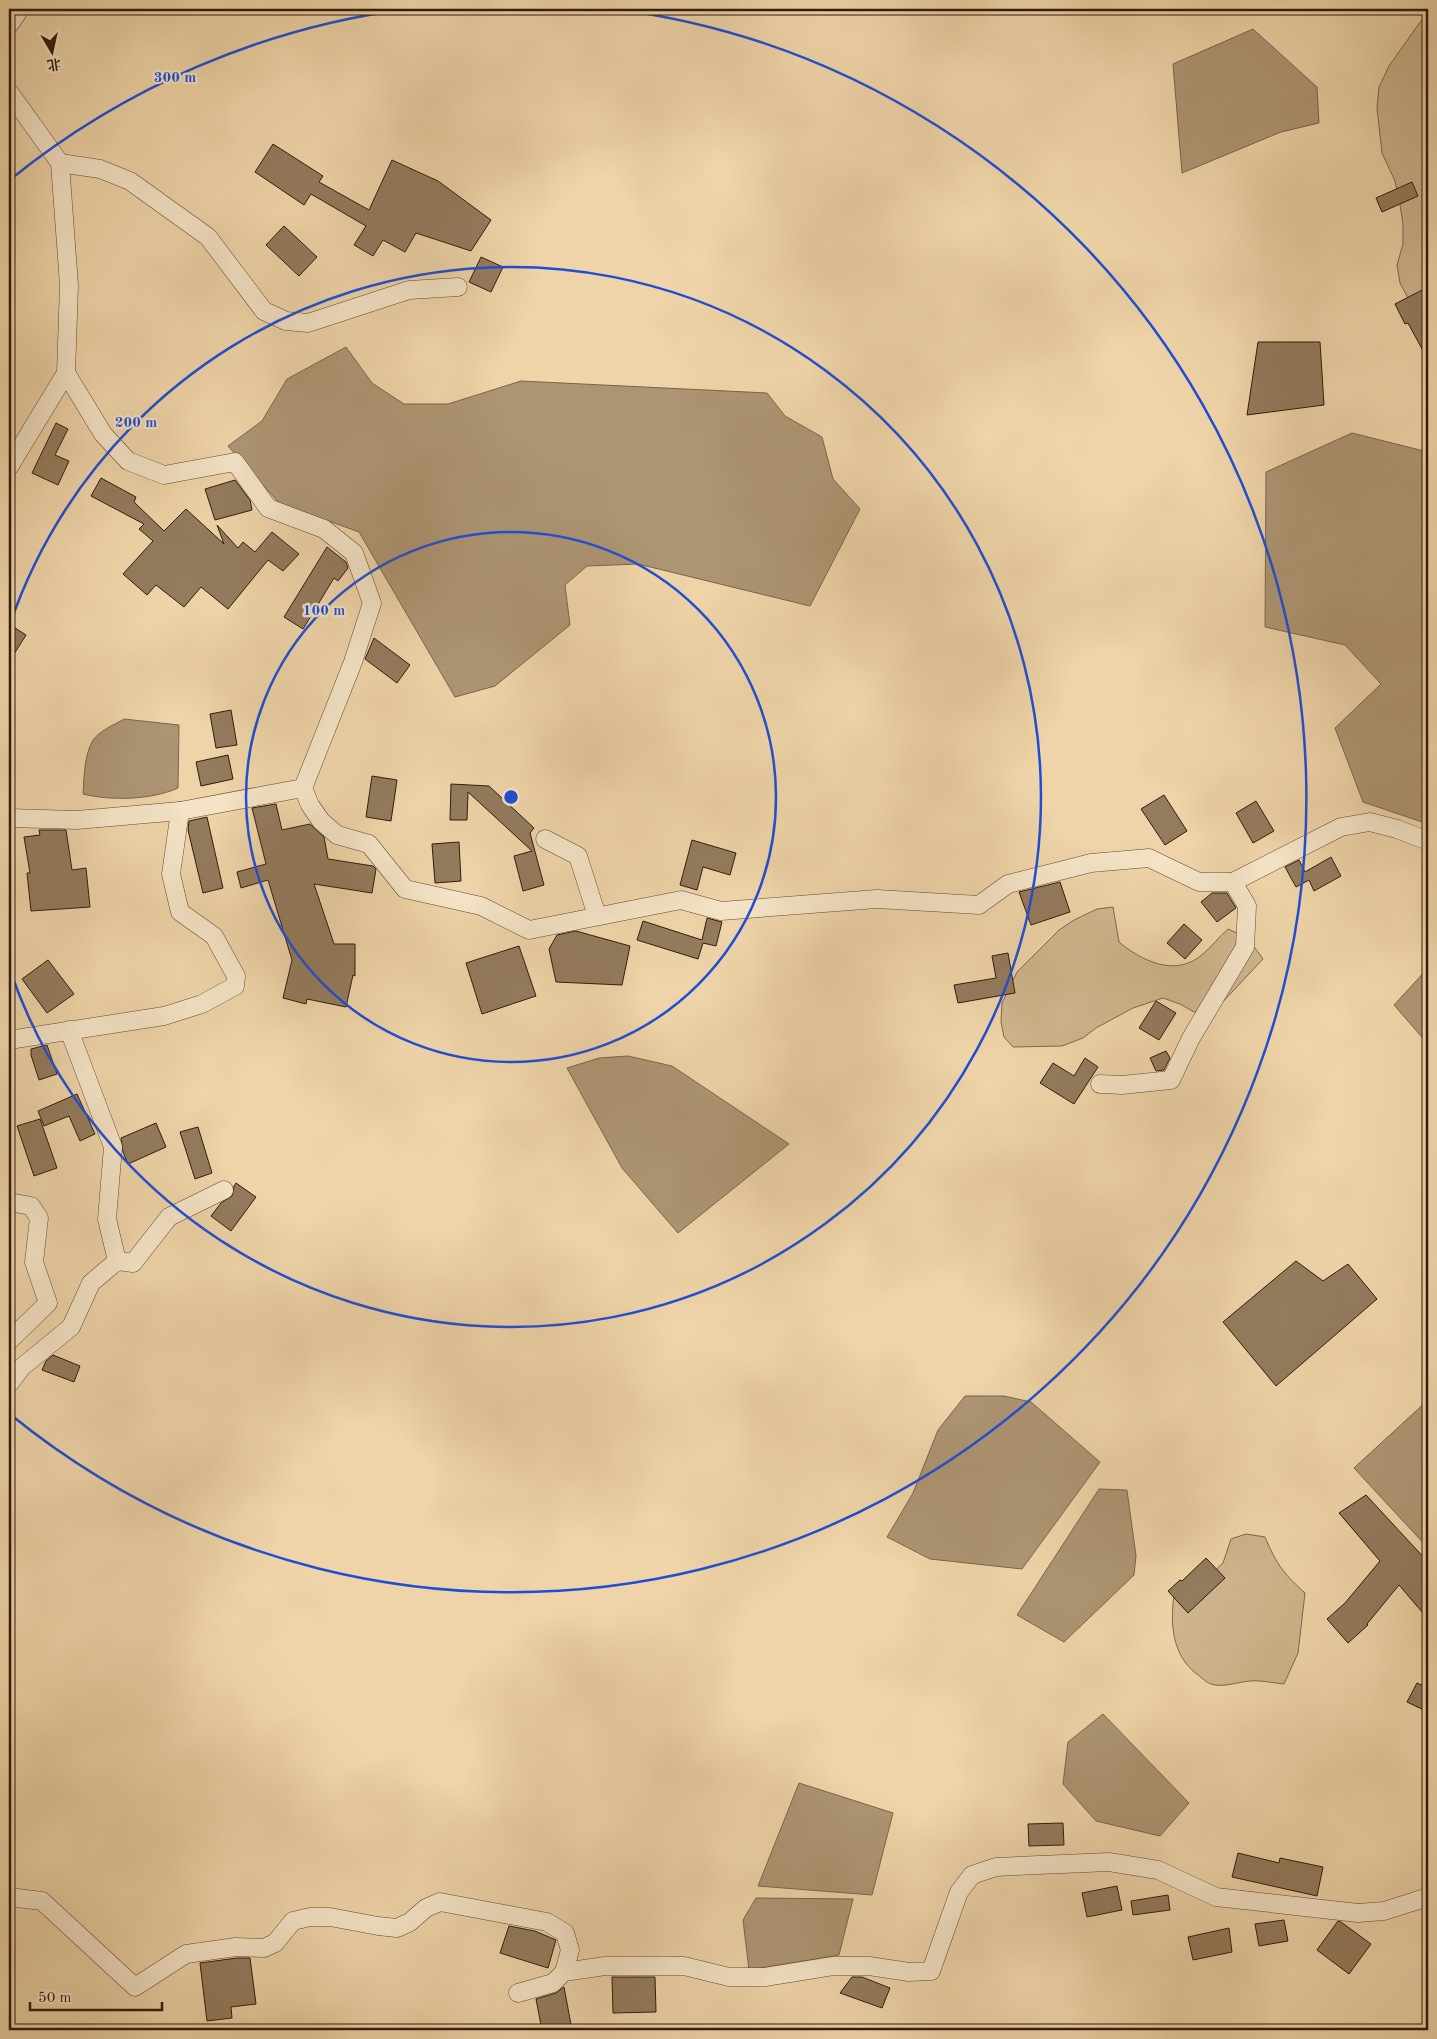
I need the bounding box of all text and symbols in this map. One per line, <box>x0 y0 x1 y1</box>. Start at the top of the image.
north arrow <box>28 28 78 78</box>
text: 北 <box>46 56 62 73</box>
text: 300 m <box>154 71 196 86</box>
text: 200 m <box>115 416 157 431</box>
text: 100 m <box>303 604 345 619</box>
centre of rings <box>502 788 520 806</box>
scale bar <box>30 1979 162 2011</box>
text: 50 m <box>38 1991 72 2006</box>

